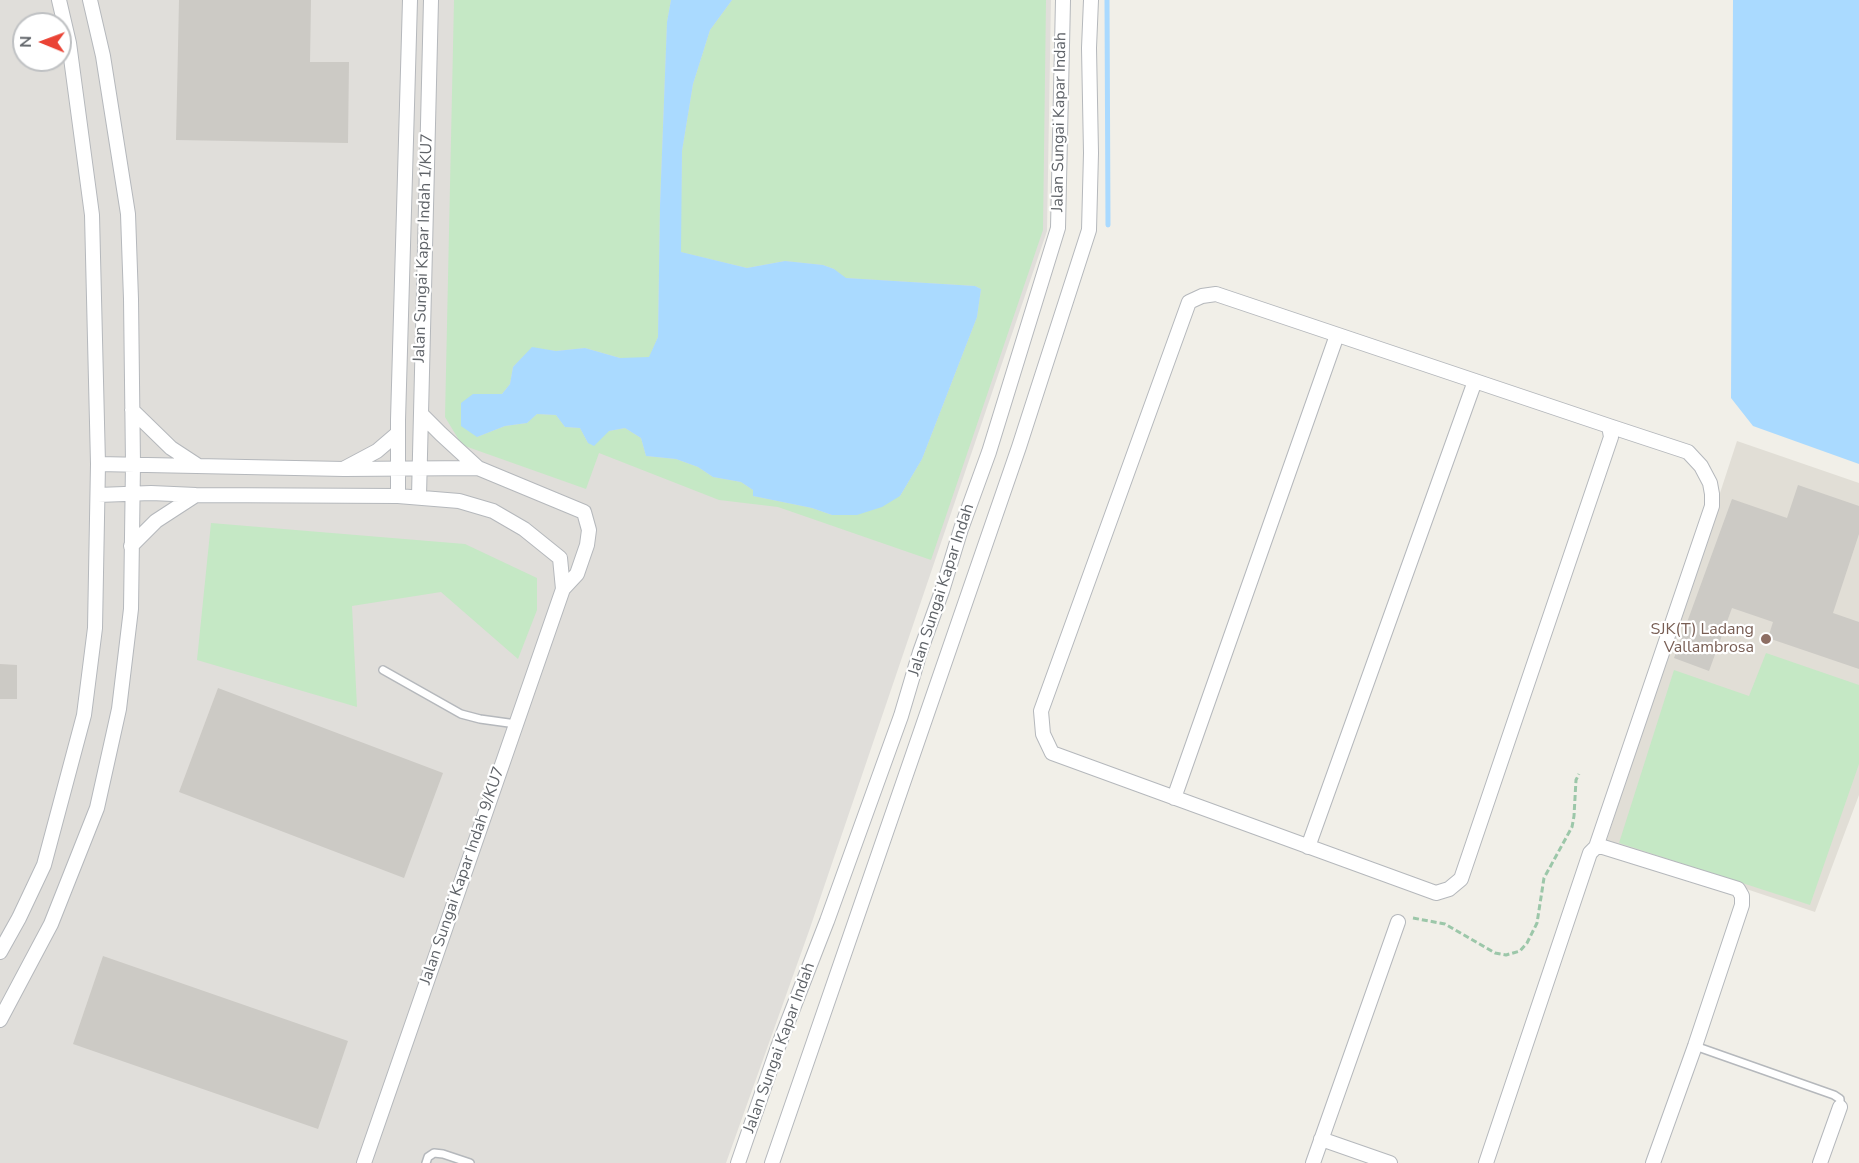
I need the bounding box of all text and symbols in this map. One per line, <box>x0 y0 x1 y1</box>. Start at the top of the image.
north arrow <box>12 12 72 72</box>
street label: Jalan Sungai Kapar Indah <box>1049 32 1071 212</box>
text: N <box>15 36 37 48</box>
street label: Jalan Sungai Kapar Indah 1/KU7 <box>410 133 438 363</box>
street label: Jalan Sungai Kapar Indah <box>905 501 979 679</box>
place label: SJK(T) Ladang Vallambrosa <box>1651 620 1754 658</box>
marker: SJK(T) Ladang Vallambrosa <box>1759 632 1773 646</box>
street label: Jalan Sungai Kapar Indah 9/KU7 <box>417 765 509 987</box>
street label: Jalan Sungai Kapar Indah <box>740 960 820 1136</box>

